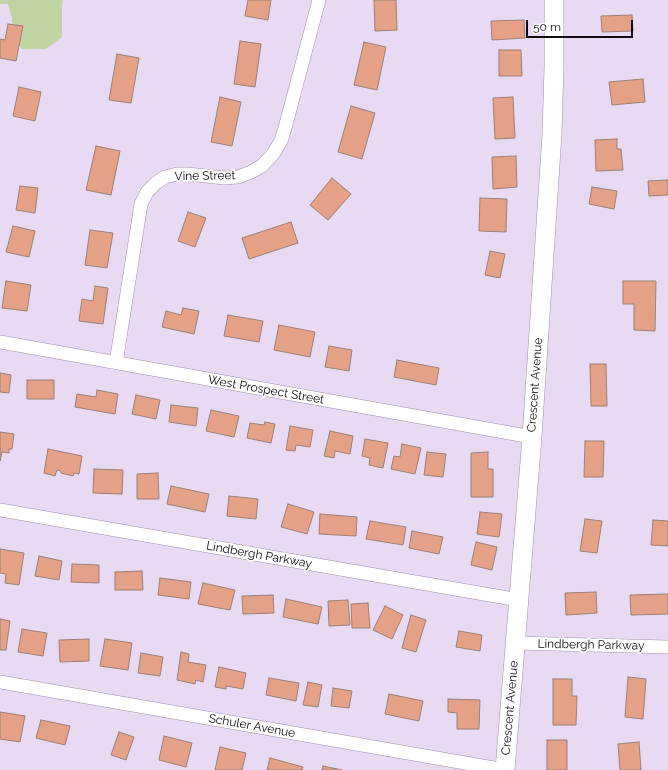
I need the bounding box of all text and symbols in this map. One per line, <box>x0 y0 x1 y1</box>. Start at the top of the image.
scale bar <box>528 12 635 38</box>
text: 50 m <box>533 20 561 34</box>
street label: Vine Street <box>174 168 236 184</box>
street label: Crescent Avenue <box>525 337 545 433</box>
street label: West Prospect Street <box>207 373 325 407</box>
street label: Lindbergh Parkway <box>205 539 313 571</box>
street label: Lindbergh Parkway <box>537 637 645 653</box>
street label: Crescent Avenue <box>499 660 521 756</box>
street label: Schuler Avenue <box>208 711 296 741</box>

